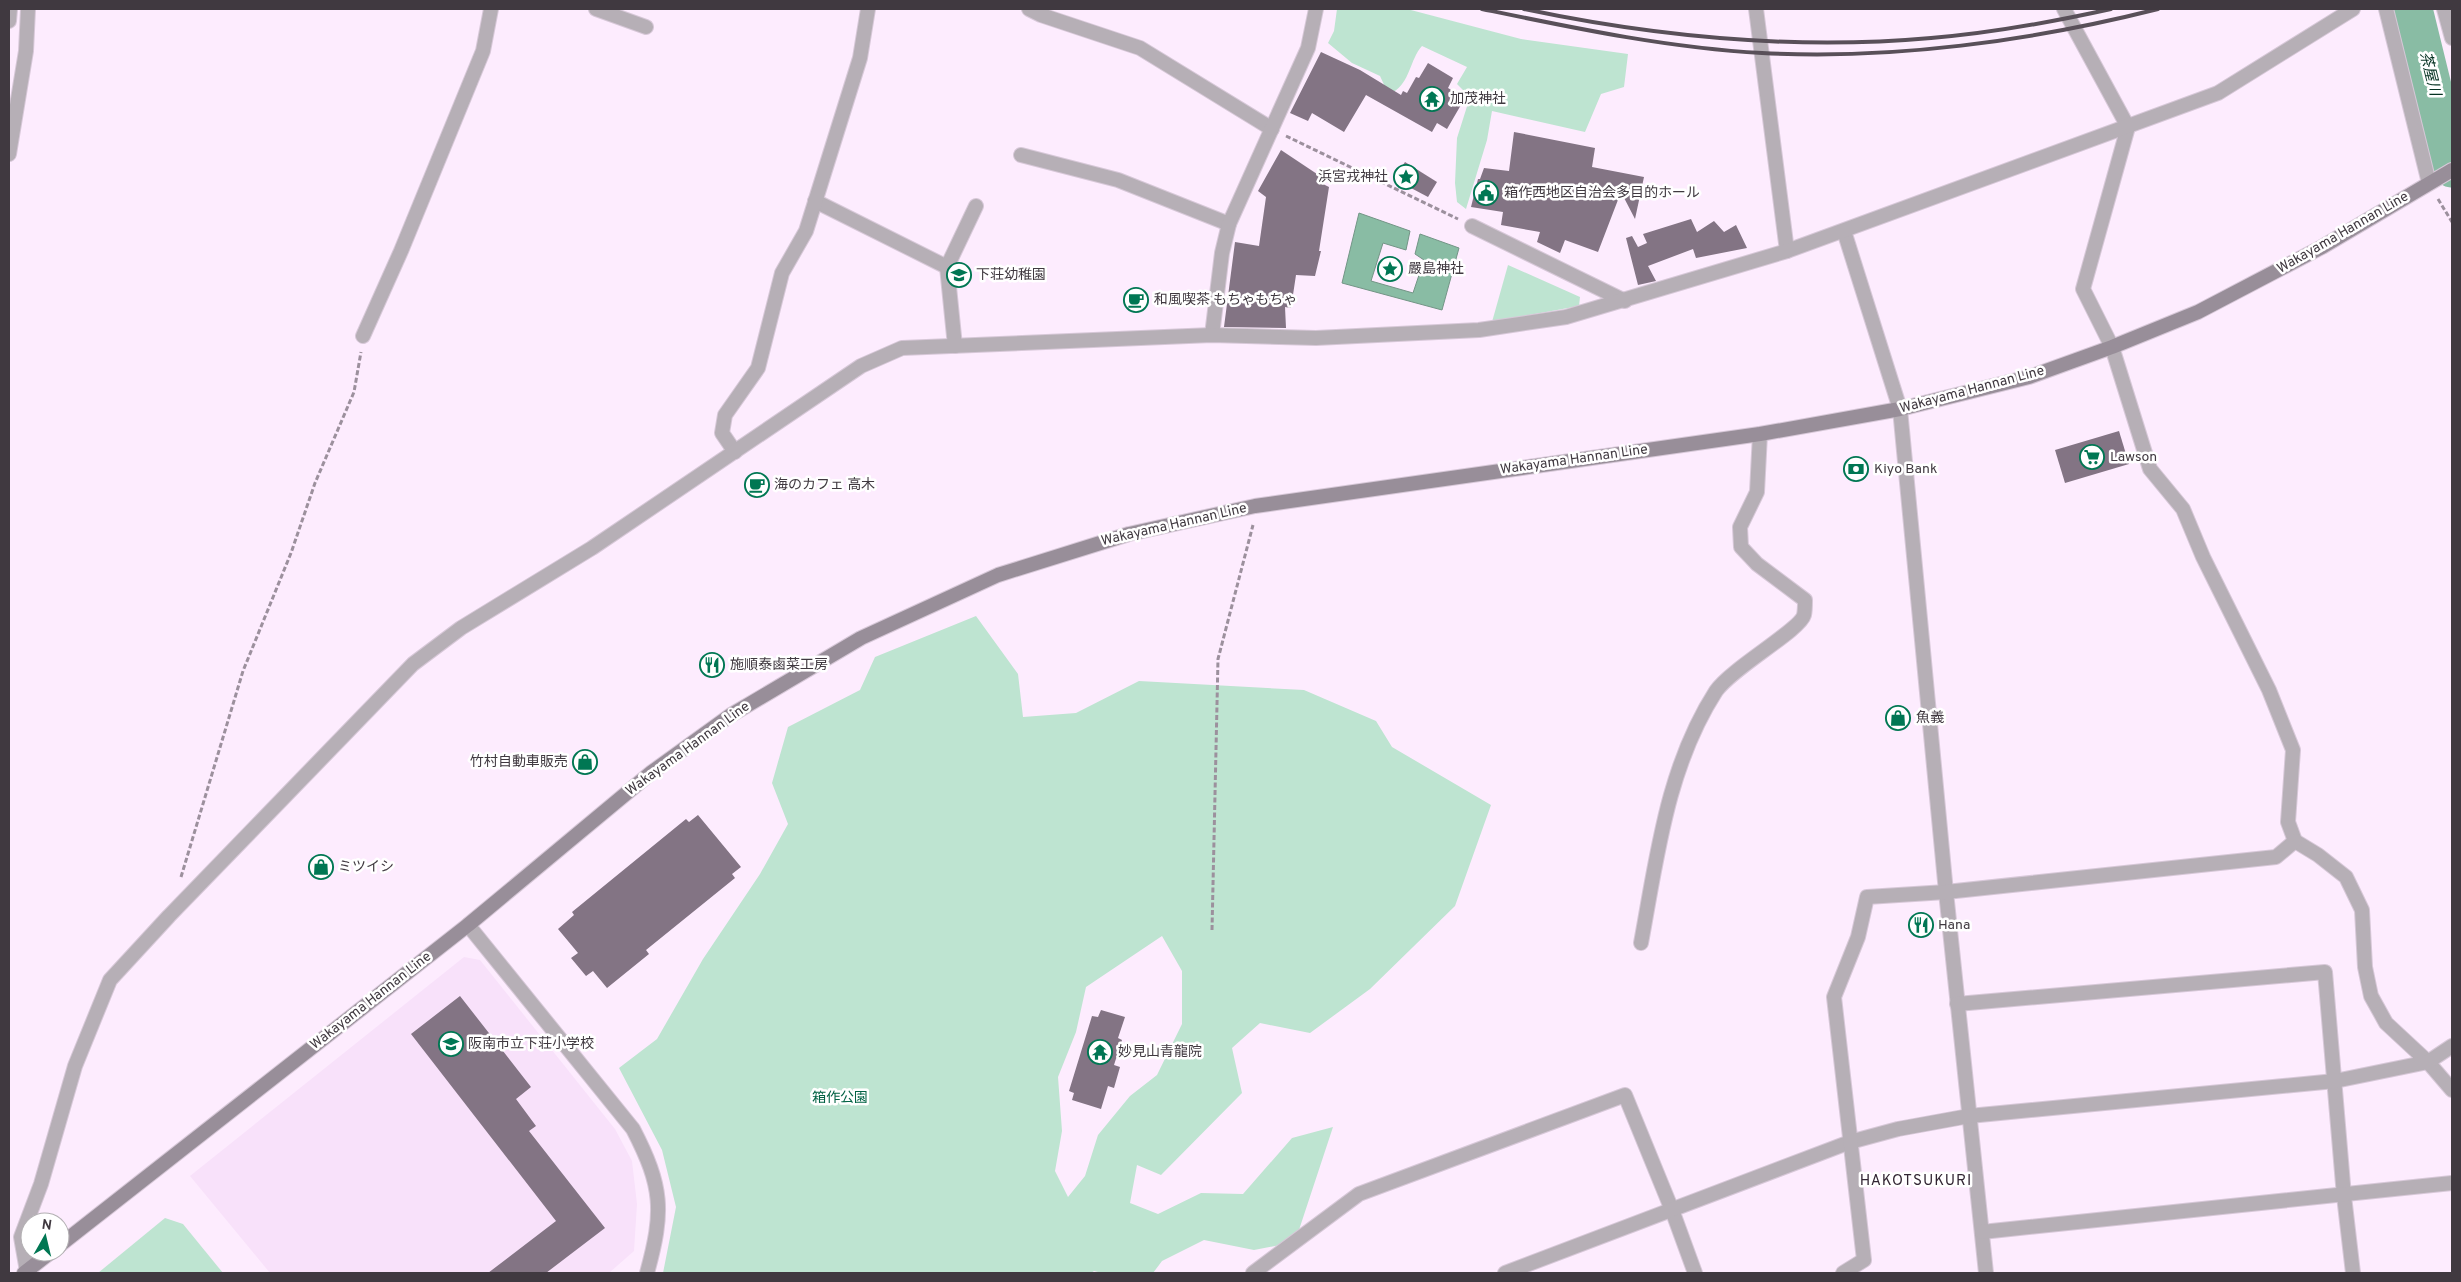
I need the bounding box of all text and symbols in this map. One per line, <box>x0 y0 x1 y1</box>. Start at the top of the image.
water label: 茶屋川 <box>2414 50 2444 100</box>
temple icon: 加茂神社 <box>1419 86 1445 112</box>
place label: 加茂神社 <box>1450 91 1506 108</box>
place icon: 浜宮戎神社 <box>1393 164 1419 190</box>
place label: 浜宮戎神社 <box>1318 169 1388 186</box>
public building icon: 箱作西地区自治会多目的ホール <box>1473 180 1499 206</box>
place label: 箱作西地区自治会多目的ホール <box>1504 184 1700 202</box>
street label: Wakayama Hannan Line <box>2274 188 2412 278</box>
place icon: 嚴島神社 <box>1377 256 1403 282</box>
place label: 嚴島神社 <box>1408 261 1464 278</box>
school or university icon: 下荘幼稚園 <box>946 262 972 288</box>
place label: 下荘幼稚園 <box>976 267 1046 284</box>
cafe icon: 和風喫茶 もちゃもちゃ <box>1123 287 1149 313</box>
place label: 和風喫茶 もちゃもちゃ <box>1154 292 1297 309</box>
street label: Wakayama Hannan Line <box>1898 362 2046 418</box>
street label: Wakayama Hannan Line <box>1499 441 1649 479</box>
supermarket icon: Lawson <box>2079 444 2105 470</box>
place label: Lawson <box>2110 449 2157 466</box>
bank icon: Kiyo Bank <box>1843 456 1869 482</box>
place label: Kiyo Bank <box>1874 461 1937 478</box>
cafe icon: 海のカフェ 高木 <box>744 472 770 498</box>
place label: 海のカフェ 高木 <box>774 477 875 494</box>
street label: Wakayama Hannan Line <box>1099 500 1249 550</box>
restaurant icon: 施順泰鹵菜工房 <box>699 652 725 678</box>
place label: 施順泰鹵菜工房 <box>730 656 828 674</box>
street label: Wakayama Hannan Line <box>623 698 753 800</box>
shop icon: 魚義 <box>1885 705 1911 731</box>
place label: 魚義 <box>1916 710 1944 727</box>
shop icon: 竹村自動車販売 <box>572 749 598 775</box>
place label: 竹村自動車販売 <box>470 753 568 771</box>
shop icon: ミツイシ <box>308 854 334 880</box>
place label: ミツイシ <box>338 859 394 876</box>
restaurant icon: Hana <box>1908 912 1934 938</box>
place label: Hana <box>1938 917 1970 934</box>
street label: Wakayama Hannan Line <box>307 948 435 1054</box>
school or university icon: 阪南市立下荘小学校 <box>438 1031 464 1057</box>
place label: 阪南市立下荘小学校 <box>468 1036 594 1053</box>
temple icon: 妙見山青龍院 <box>1087 1039 1113 1065</box>
place label: 妙見山青龍院 <box>1118 1044 1202 1061</box>
park label: 箱作公園 <box>812 1090 868 1107</box>
district label: HAKOTSUKURI <box>1860 1172 1972 1191</box>
north arrow <box>20 1212 70 1262</box>
text: N <box>40 1216 53 1235</box>

